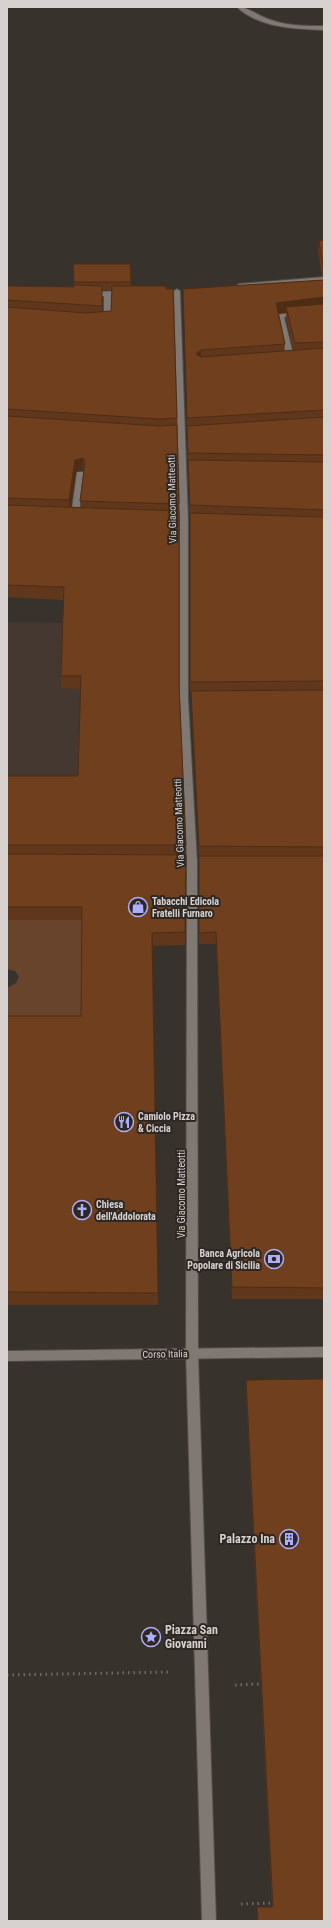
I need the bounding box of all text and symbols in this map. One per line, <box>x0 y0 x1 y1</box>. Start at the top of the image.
street label: Via Giacomo Matteotti <box>166 455 178 543</box>
street label: Via Giacomo Matteotti <box>172 779 186 867</box>
shop icon: Tabacchi Edicola Fratelli Furnaro <box>127 896 149 918</box>
place label: Tabacchi Edicola Fratelli Furnaro <box>152 896 219 919</box>
restaurant icon: Camiolo Pizza & Ciccia <box>113 1111 135 1133</box>
place label: Camiolo Pizza & Ciccia <box>138 1111 195 1134</box>
street label: Via Giacomo Matteotti <box>176 1150 187 1238</box>
church icon: Chiesa dell'Addolorata <box>71 1199 93 1221</box>
place label: Chiesa dell'Addolorata <box>96 1199 156 1222</box>
place label: Banca Agricola Popolare di Sicilia <box>187 1248 260 1271</box>
bank icon: Banca Agricola Popolare di Sicilia <box>263 1248 285 1270</box>
street label: Corso Italia <box>142 1348 188 1360</box>
building icon: Palazzo Ina <box>278 1528 300 1550</box>
place label: Palazzo Ina <box>220 1532 275 1546</box>
place label: Piazza San Giovanni <box>165 1623 218 1651</box>
place icon: Piazza San Giovanni <box>140 1626 162 1648</box>

